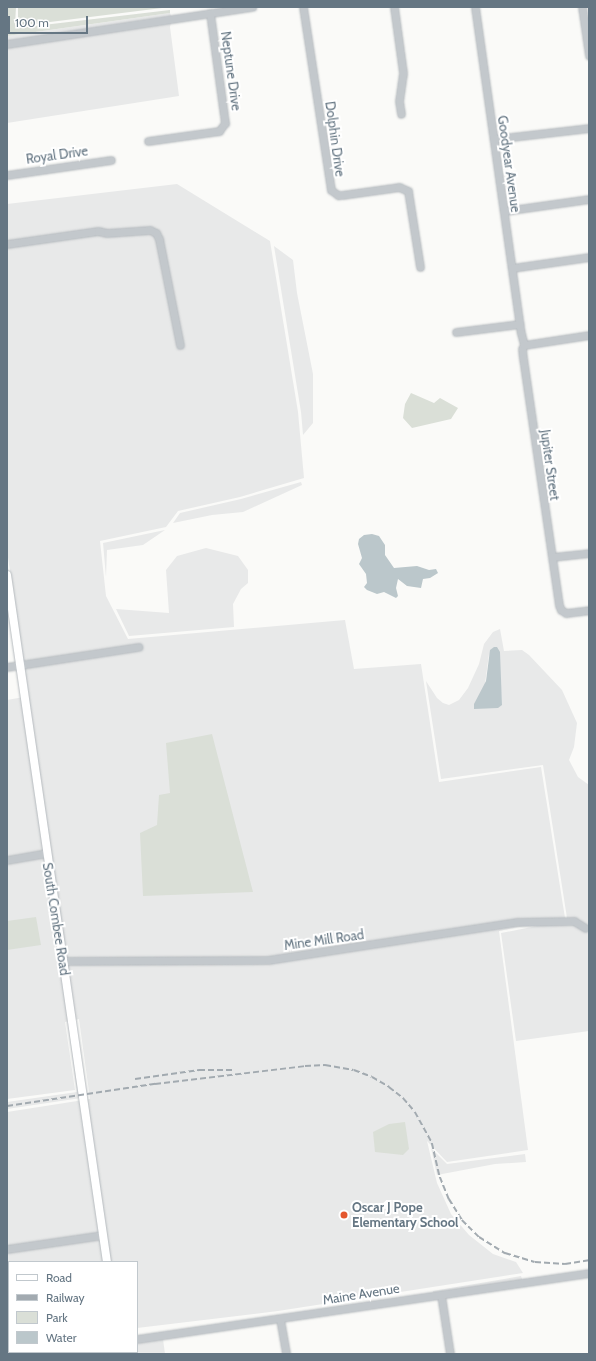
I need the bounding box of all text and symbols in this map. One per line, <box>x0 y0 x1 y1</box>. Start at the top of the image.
scale bar <box>10 8 90 34</box>
text: 100 m <box>15 15 49 30</box>
street label: Neptune Drive <box>218 30 244 112</box>
street label: Dolphin Drive <box>322 100 348 178</box>
street label: Goodyear Avenue <box>494 115 524 213</box>
street label: Royal Drive <box>25 143 89 167</box>
street label: Jupiter Street <box>537 429 563 501</box>
street label: South Combee Road <box>39 862 73 976</box>
street label: Mine Mill Road <box>283 927 365 953</box>
place label: Oscar J Pope Elementary School <box>352 1200 459 1231</box>
marker: Oscar J Pope Elementary School <box>339 1210 349 1220</box>
legend <box>8 1261 138 1353</box>
text: Road <box>46 1270 72 1285</box>
street label: Maine Avenue <box>321 1280 401 1308</box>
text: Railway <box>46 1290 84 1305</box>
text: Park <box>46 1310 68 1325</box>
text: Water <box>46 1330 76 1345</box>

